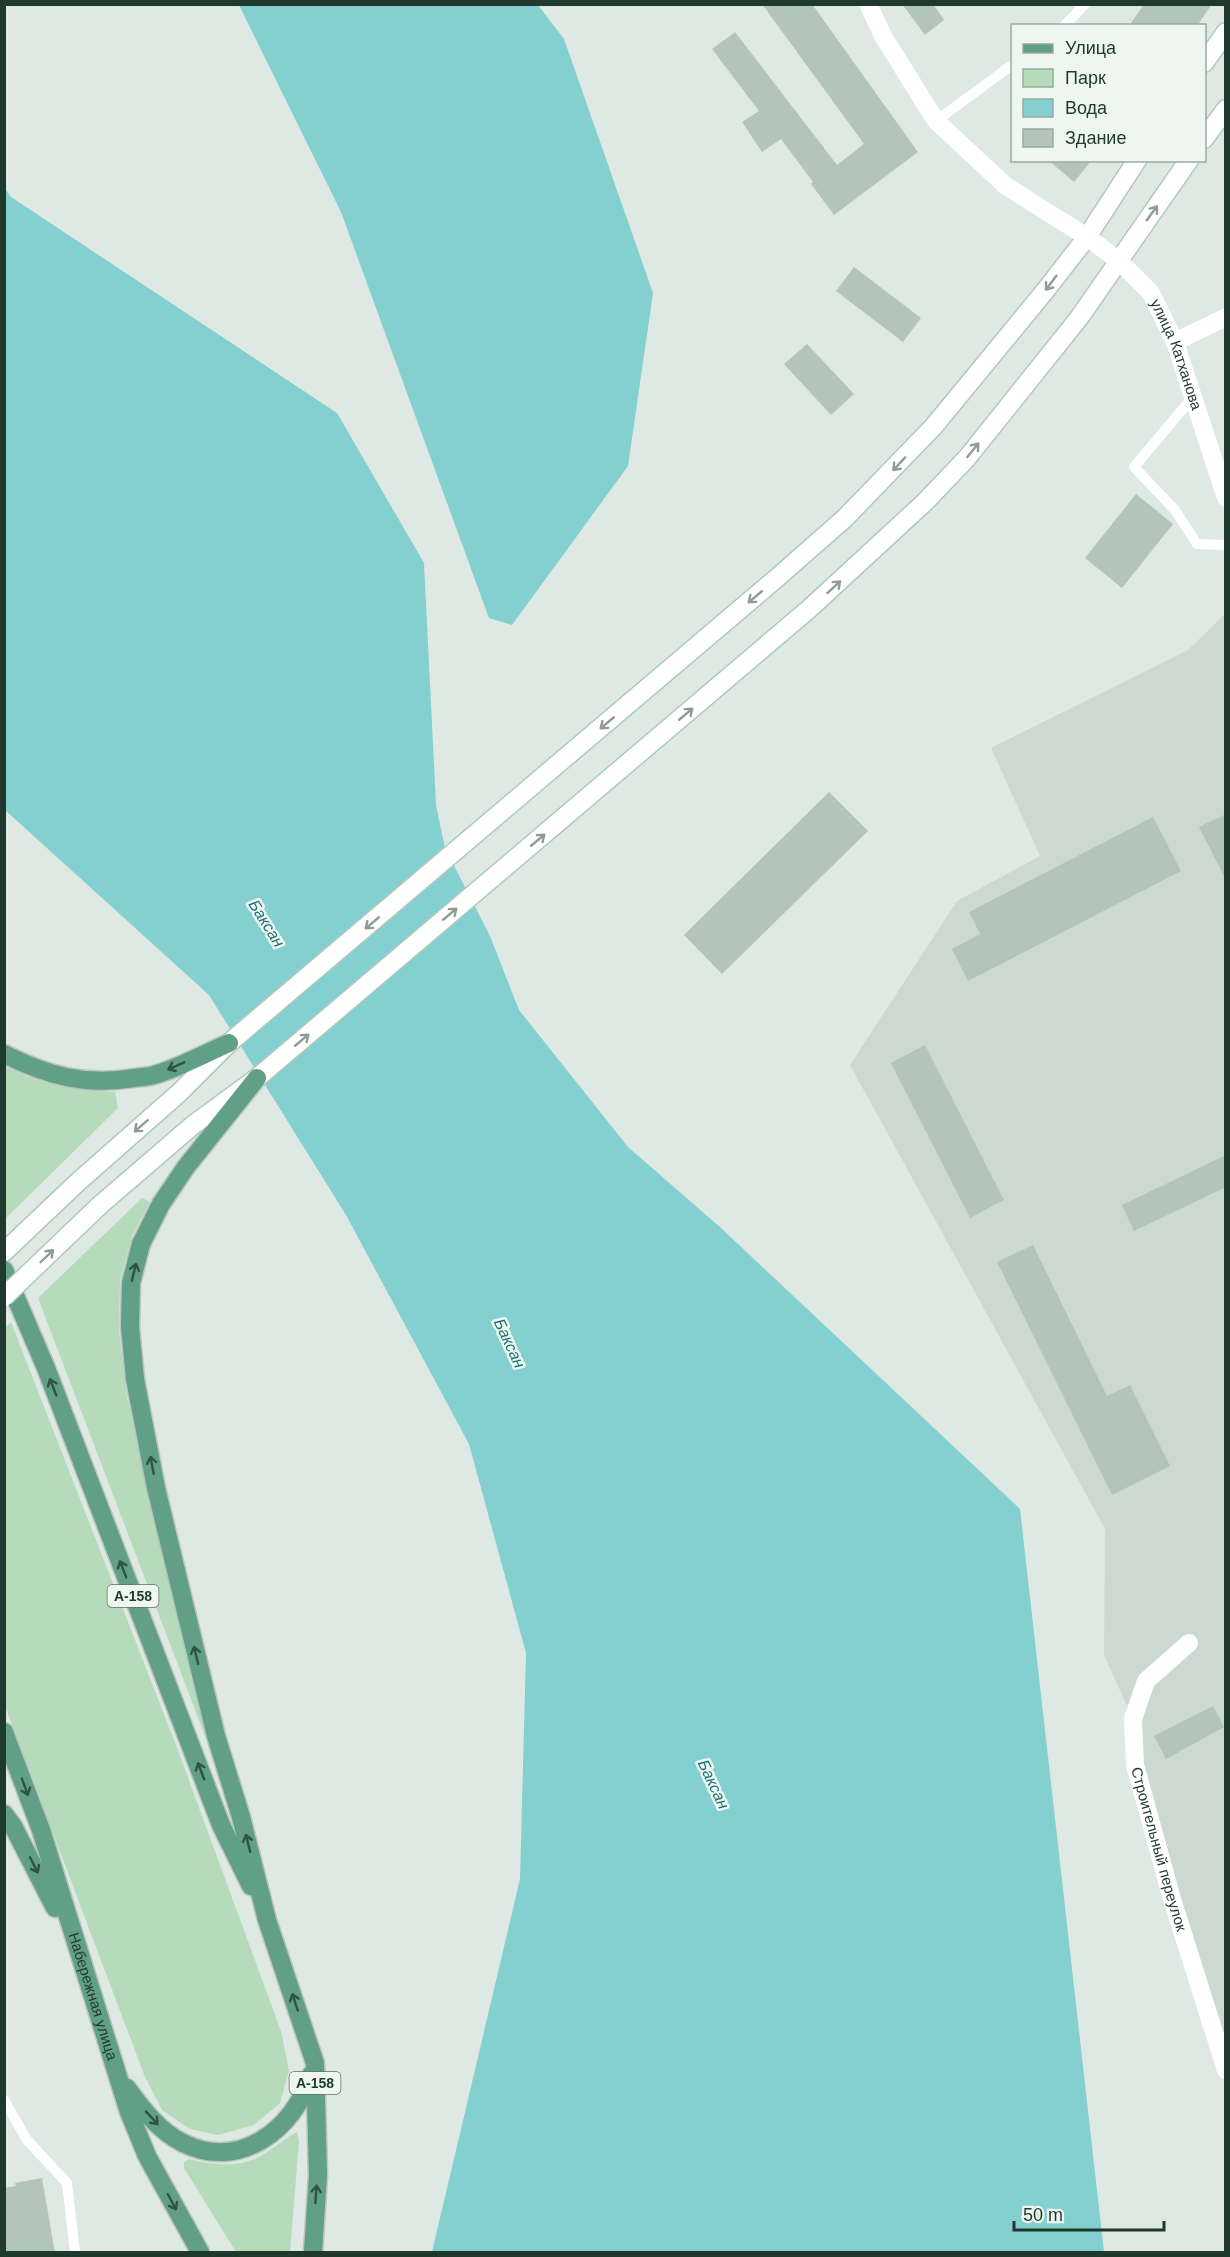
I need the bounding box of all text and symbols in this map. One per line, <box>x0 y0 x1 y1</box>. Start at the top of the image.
legend <box>1011 24 1206 162</box>
text: Улица <box>1065 38 1117 58</box>
text: Парк <box>1065 68 1106 88</box>
text: Вода <box>1065 98 1108 118</box>
text: Здание <box>1065 128 1126 148</box>
one-way arrow <box>1146 205 1158 221</box>
one-way arrow <box>1045 275 1058 291</box>
street label: улица Катханова <box>1147 296 1206 413</box>
one-way arrow <box>966 443 980 458</box>
one-way arrow <box>891 457 906 472</box>
one-way arrow <box>826 580 841 594</box>
one-way arrow <box>747 590 763 603</box>
one-way arrow <box>678 707 693 721</box>
one-way arrow <box>600 716 615 730</box>
one-way arrow <box>530 833 545 847</box>
water label: Баксан <box>245 897 288 950</box>
one-way arrow <box>442 907 457 921</box>
one-way arrow <box>365 916 380 930</box>
one-way arrow <box>294 1033 309 1047</box>
one-way arrow <box>167 1061 185 1072</box>
one-way arrow <box>134 1119 149 1133</box>
one-way arrow <box>39 1249 54 1263</box>
one-way arrow <box>128 1263 140 1282</box>
water label: Баксан <box>491 1316 528 1371</box>
one-way arrow <box>47 1378 58 1397</box>
one-way arrow <box>146 1456 157 1475</box>
one-way arrow <box>117 1560 128 1579</box>
road number: А-158 <box>108 1585 158 1607</box>
one-way arrow <box>190 1646 202 1665</box>
water label: Баксан <box>695 1757 732 1812</box>
one-way arrow <box>194 1762 205 1781</box>
street label: Строительный переулок <box>1128 1765 1191 1933</box>
one-way arrow <box>20 1777 31 1796</box>
one-way arrow <box>241 1834 253 1853</box>
one-way arrow <box>29 1855 40 1873</box>
street label: Набережная улица <box>65 1930 121 2063</box>
one-way arrow <box>289 1993 300 2012</box>
road number: А-158 <box>290 2072 340 2094</box>
one-way arrow <box>144 2110 158 2125</box>
one-way arrow <box>311 2185 322 2205</box>
one-way arrow <box>166 2193 178 2210</box>
scale bar <box>1014 2194 1164 2232</box>
text: 50 m <box>1023 2205 1063 2225</box>

